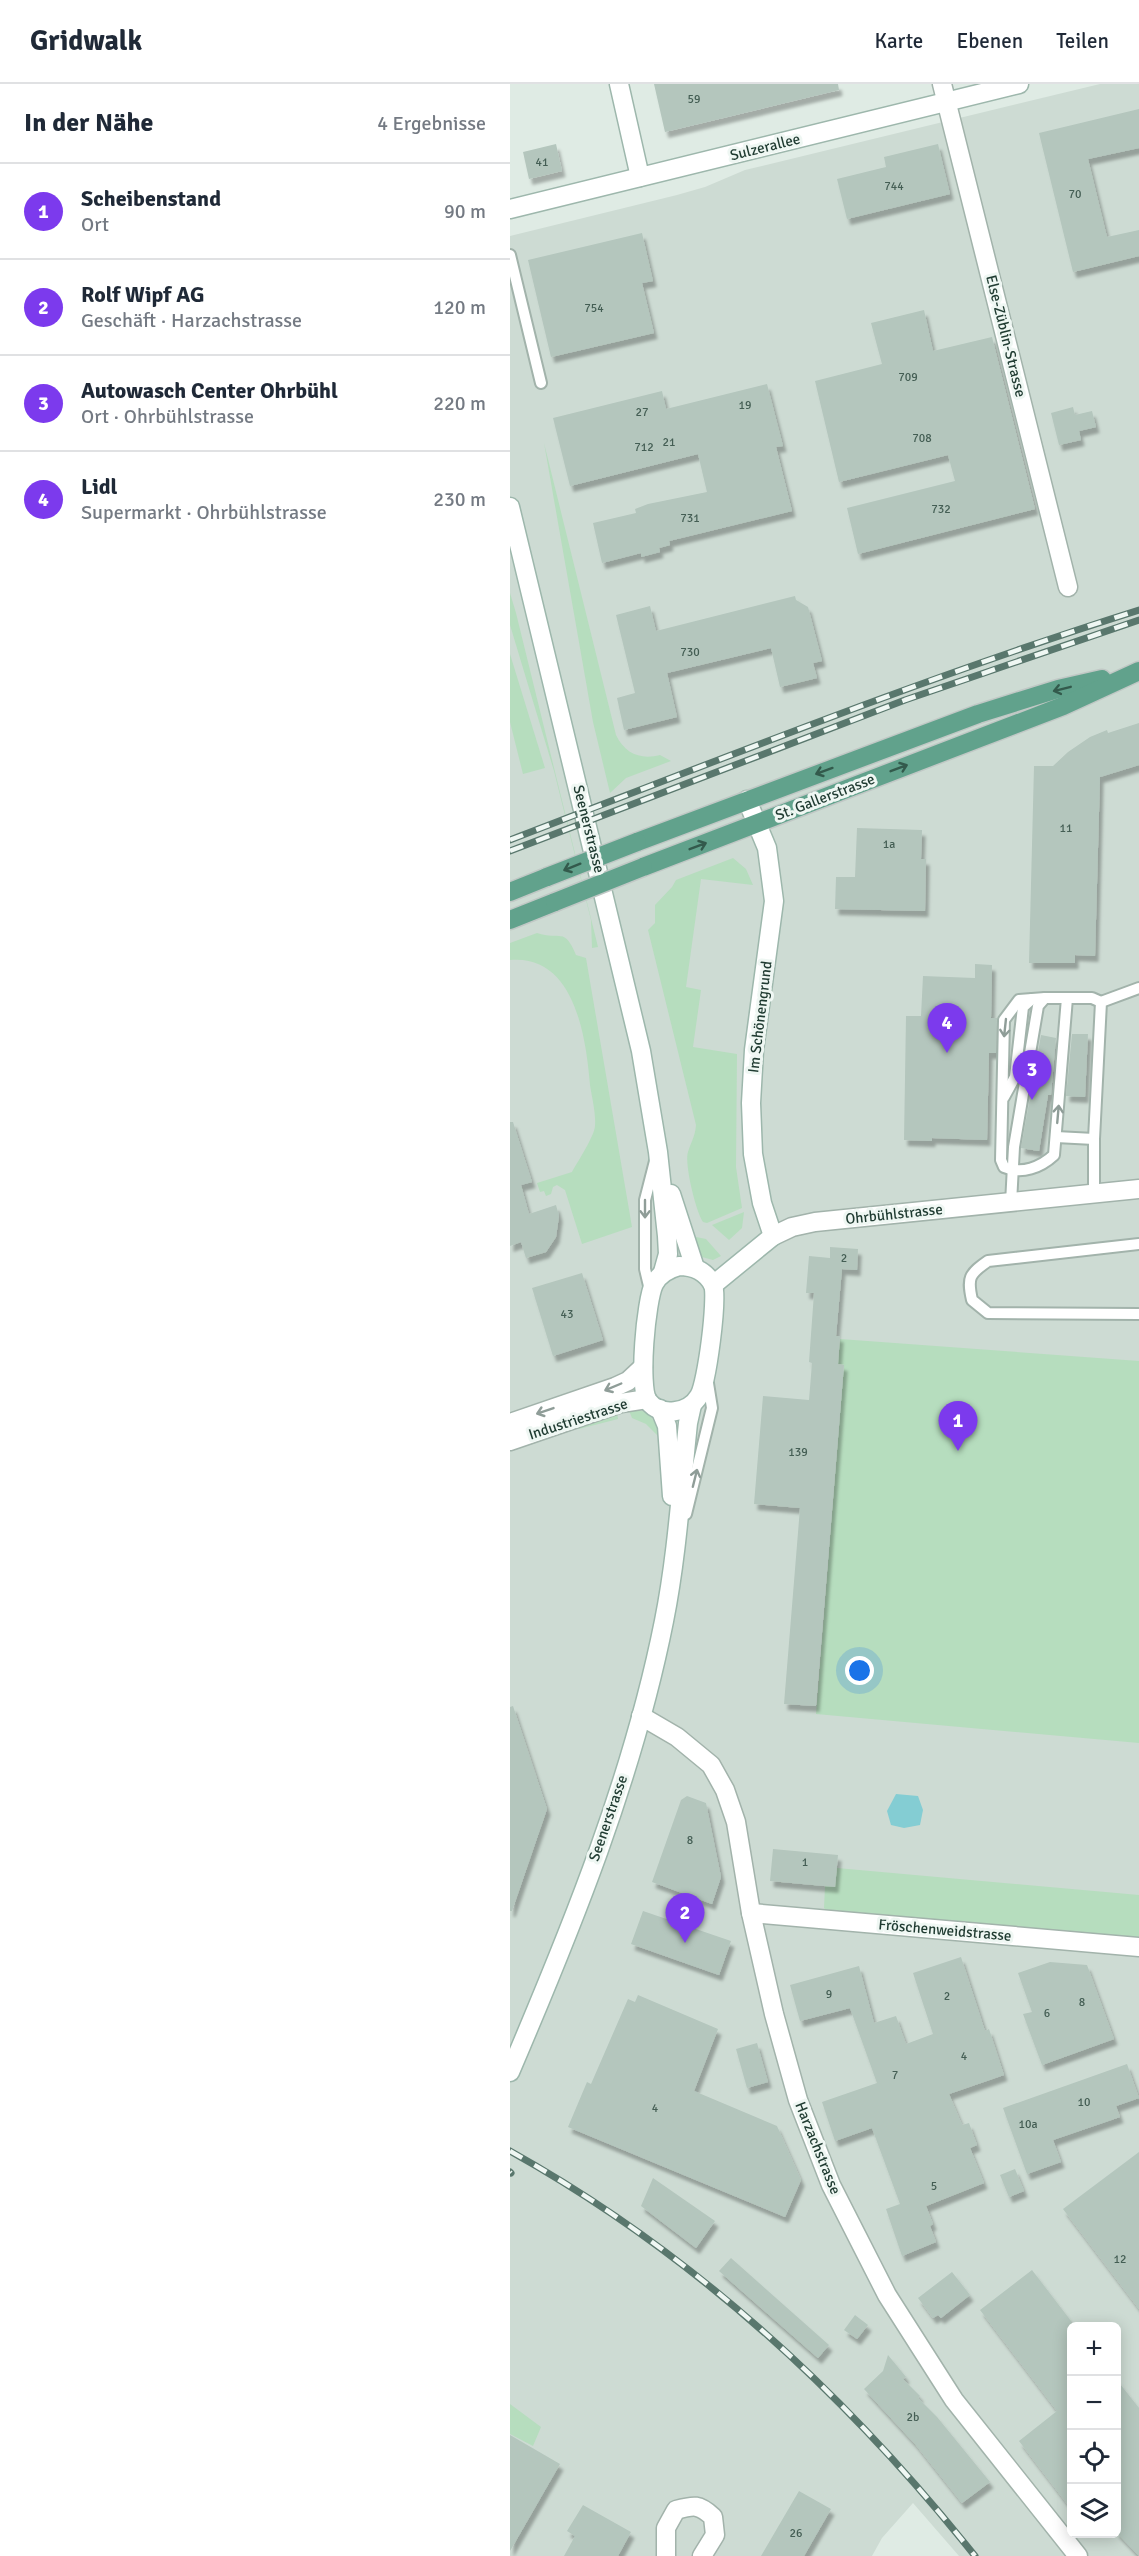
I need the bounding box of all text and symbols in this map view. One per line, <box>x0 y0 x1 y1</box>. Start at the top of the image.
text: Gridwalk <box>30 24 142 58</box>
text: Karte <box>874 28 923 54</box>
text: Ebenen <box>956 28 1023 54</box>
text: Teilen <box>1056 28 1109 54</box>
house number: 59 <box>688 92 700 107</box>
text: In der Nähe <box>24 107 154 139</box>
text: 4 Ergebnisse <box>377 111 486 136</box>
street label: Sulzerallee <box>728 130 802 164</box>
house number: 41 <box>536 155 548 170</box>
house number: 744 <box>884 179 904 194</box>
text: Scheibenstand <box>81 185 221 212</box>
house number: 70 <box>1069 187 1081 202</box>
text: 1 <box>38 199 49 224</box>
text: 90 m <box>444 199 486 224</box>
text: Ort <box>81 212 109 237</box>
street label: Else-Züblin-Strasse <box>982 273 1030 399</box>
text: Rolf Wipf AG <box>81 281 204 308</box>
text: 2 <box>38 295 49 320</box>
text: 120 m <box>433 295 486 320</box>
house number: 754 <box>584 301 604 316</box>
text: Geschäft · Harzachstrasse <box>81 308 302 333</box>
house number: 709 <box>898 370 918 385</box>
text: Autowasch Center Ohrbühl <box>81 377 338 404</box>
text: 3 <box>38 391 49 416</box>
text: 220 m <box>433 391 486 416</box>
house number: 19 <box>739 398 751 413</box>
text: Ort · Ohrbühlstrasse <box>81 404 254 429</box>
house number: 27 <box>636 405 648 420</box>
house number: 708 <box>912 431 932 446</box>
house number: 21 <box>663 435 675 450</box>
house number: 712 <box>634 440 654 455</box>
text: Lidl <box>81 473 117 500</box>
text: 4 <box>38 487 49 512</box>
text: 230 m <box>433 487 486 512</box>
text: Supermarkt · Ohrbühlstrasse <box>81 500 327 525</box>
house number: 732 <box>931 502 951 517</box>
house number: 731 <box>680 511 700 526</box>
house number: 730 <box>680 645 700 660</box>
one-way arrow <box>1052 683 1071 695</box>
one-way arrow <box>889 762 908 773</box>
one-way arrow <box>815 767 833 778</box>
street label: St. Gallerstrasse <box>773 770 877 824</box>
street label: Seenerstrasse <box>569 783 609 875</box>
house number: 11 <box>1060 821 1072 836</box>
house number: 1a <box>883 837 895 852</box>
one-way arrow <box>688 840 706 851</box>
one-way arrow <box>564 862 582 873</box>
street label: Im Schönengrund <box>744 960 776 1074</box>
pin: 4 <box>928 1004 966 1053</box>
one-way arrow <box>999 1018 1010 1037</box>
pin: 3 <box>1012 1050 1052 1100</box>
one-way arrow <box>1053 1105 1064 1124</box>
one-way arrow <box>639 1198 651 1218</box>
street label: Ohrbühlstrasse <box>844 1200 944 1228</box>
house number: 2 <box>841 1251 847 1266</box>
house number: 43 <box>561 1307 573 1322</box>
one-way arrow <box>605 1382 623 1393</box>
street label: Industriestrasse <box>526 1394 630 1444</box>
pin: 1 <box>938 1402 978 1451</box>
one-way arrow <box>536 1407 555 1418</box>
house number: 139 <box>788 1445 808 1460</box>
one-way arrow <box>690 1469 702 1488</box>
your location <box>845 1656 874 1685</box>
street label: Seenerstrasse <box>585 1773 631 1863</box>
house number: 8 <box>687 1833 693 1848</box>
house number: 1 <box>802 1855 808 1870</box>
pin: 2 <box>666 1894 705 1943</box>
street label: Fröschenweidstrasse <box>878 1915 1012 1945</box>
house number: 9 <box>826 1987 832 2002</box>
house number: 2 <box>944 1989 950 2004</box>
house number: 8 <box>1079 1995 1085 2010</box>
house number: 6 <box>1044 2006 1050 2021</box>
house number: 4 <box>961 2049 968 2064</box>
house number: 7 <box>892 2068 898 2083</box>
house number: 10 <box>1078 2095 1090 2110</box>
street label: Harzachstrasse <box>791 2099 845 2197</box>
house number: 4 <box>652 2101 659 2116</box>
house number: 10a <box>1018 2117 1038 2132</box>
house number: 5 <box>931 2179 937 2194</box>
house number: 12 <box>1114 2252 1126 2267</box>
map controls <box>1067 2322 1121 2538</box>
button: + <box>1067 2322 1121 2376</box>
button: − <box>1067 2376 1121 2430</box>
house number: 2b <box>907 2410 919 2425</box>
button: locate <box>1067 2430 1121 2484</box>
button: layers <box>1067 2484 1121 2538</box>
house number: 26 <box>790 2526 802 2541</box>

